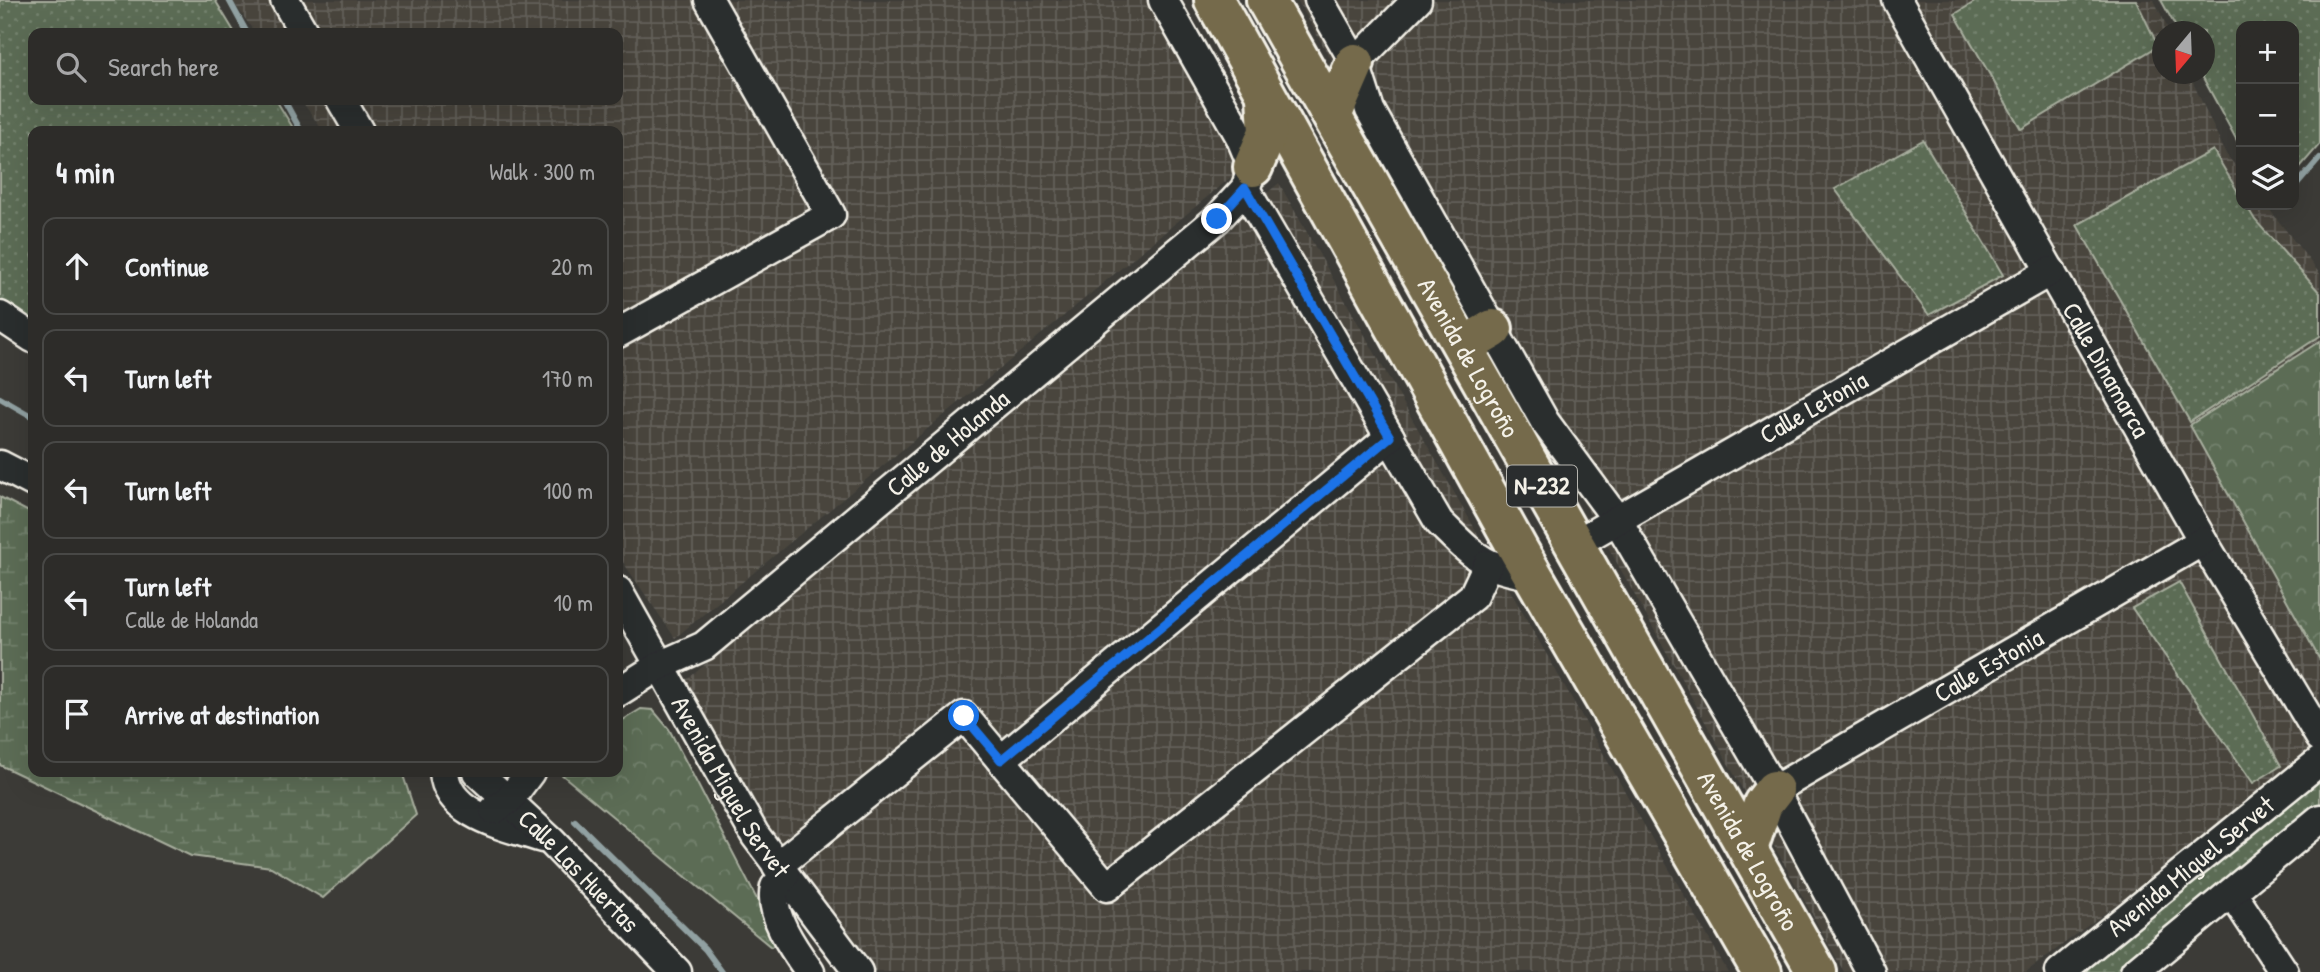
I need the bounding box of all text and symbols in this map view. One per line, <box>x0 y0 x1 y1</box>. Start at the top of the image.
north arrow <box>2152 21 2215 84</box>
map controls <box>2236 21 2299 210</box>
button: + <box>2236 21 2299 84</box>
search box <box>28 28 623 105</box>
icon: search <box>52 48 90 86</box>
text: Search here <box>108 49 219 84</box>
button: − <box>2236 84 2299 147</box>
button: layers <box>2236 147 2299 210</box>
text: 4 min <box>56 152 115 192</box>
text: Walk · 300 m <box>489 156 595 187</box>
route end <box>1201 203 1232 234</box>
icon: ahead <box>58 247 96 285</box>
text: Continue <box>125 249 209 284</box>
text: 20 m <box>551 251 593 282</box>
street label: Avenida de Logroño <box>1410 271 1528 444</box>
street label: Calle Dinamarca <box>2054 296 2159 444</box>
icon: left <box>58 359 96 397</box>
text: Turn left <box>125 361 211 396</box>
street label: Calle Letonia <box>1753 362 1874 452</box>
text: 170 m <box>542 363 593 394</box>
street label: Calle de Holanda <box>878 381 1016 504</box>
road number: N-232 <box>1507 466 1577 506</box>
icon: left <box>58 471 96 509</box>
text: Turn left <box>125 473 211 508</box>
text: 100 m <box>543 475 593 506</box>
text: Turn left <box>125 569 211 604</box>
icon: left <box>58 583 96 621</box>
text: 10 m <box>553 587 593 618</box>
text: Calle de Holanda <box>125 604 258 635</box>
street label: Calle Estonia <box>1927 620 2049 711</box>
street label: Avenida Miguel Servet <box>663 689 800 885</box>
icon: arrive <box>58 695 96 733</box>
text: Arrive at destination <box>125 697 320 732</box>
route start <box>948 700 979 731</box>
street label: Avenida de Logroño <box>1690 764 1808 937</box>
street label: Avenida Miguel Servet <box>2099 787 2282 944</box>
street label: Calle Las Huertas <box>511 801 648 940</box>

